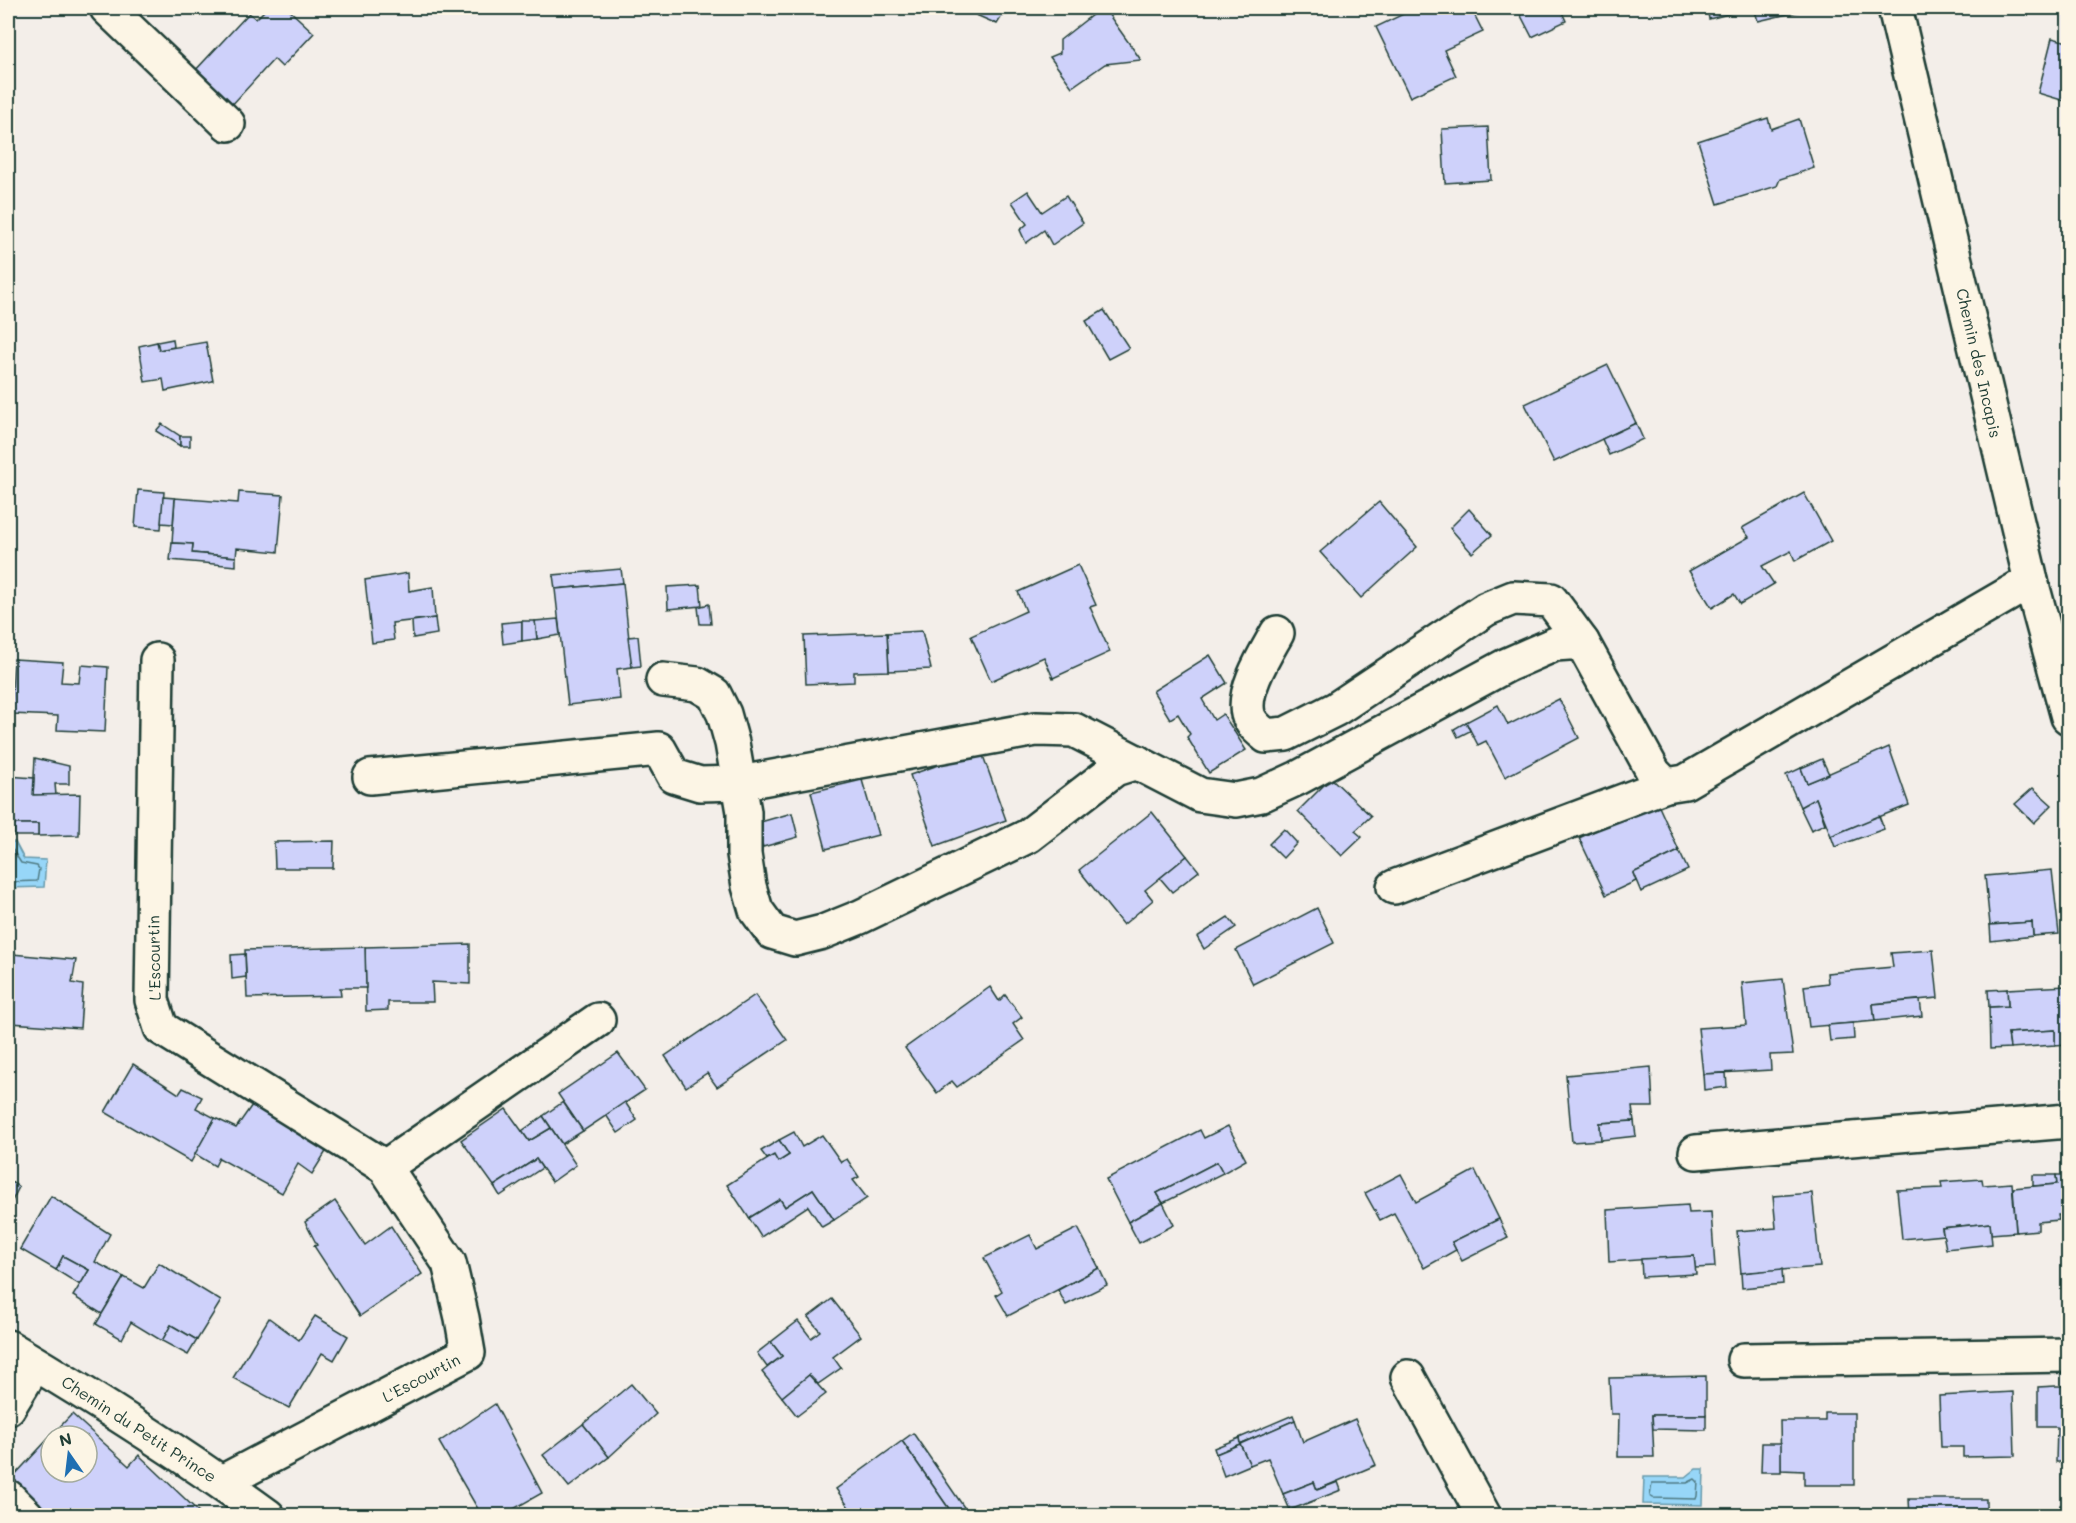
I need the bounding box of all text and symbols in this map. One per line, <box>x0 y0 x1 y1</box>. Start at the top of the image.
street label: Chemin des Incapis <box>1952 286 2007 440</box>
street label: L'Escourtin <box>142 915 165 1001</box>
street label: L'Escourtin <box>378 1348 463 1407</box>
street label: Chemin du Petit Prince <box>58 1371 221 1487</box>
north arrow <box>39 1424 99 1484</box>
text: N <box>57 1427 74 1451</box>

